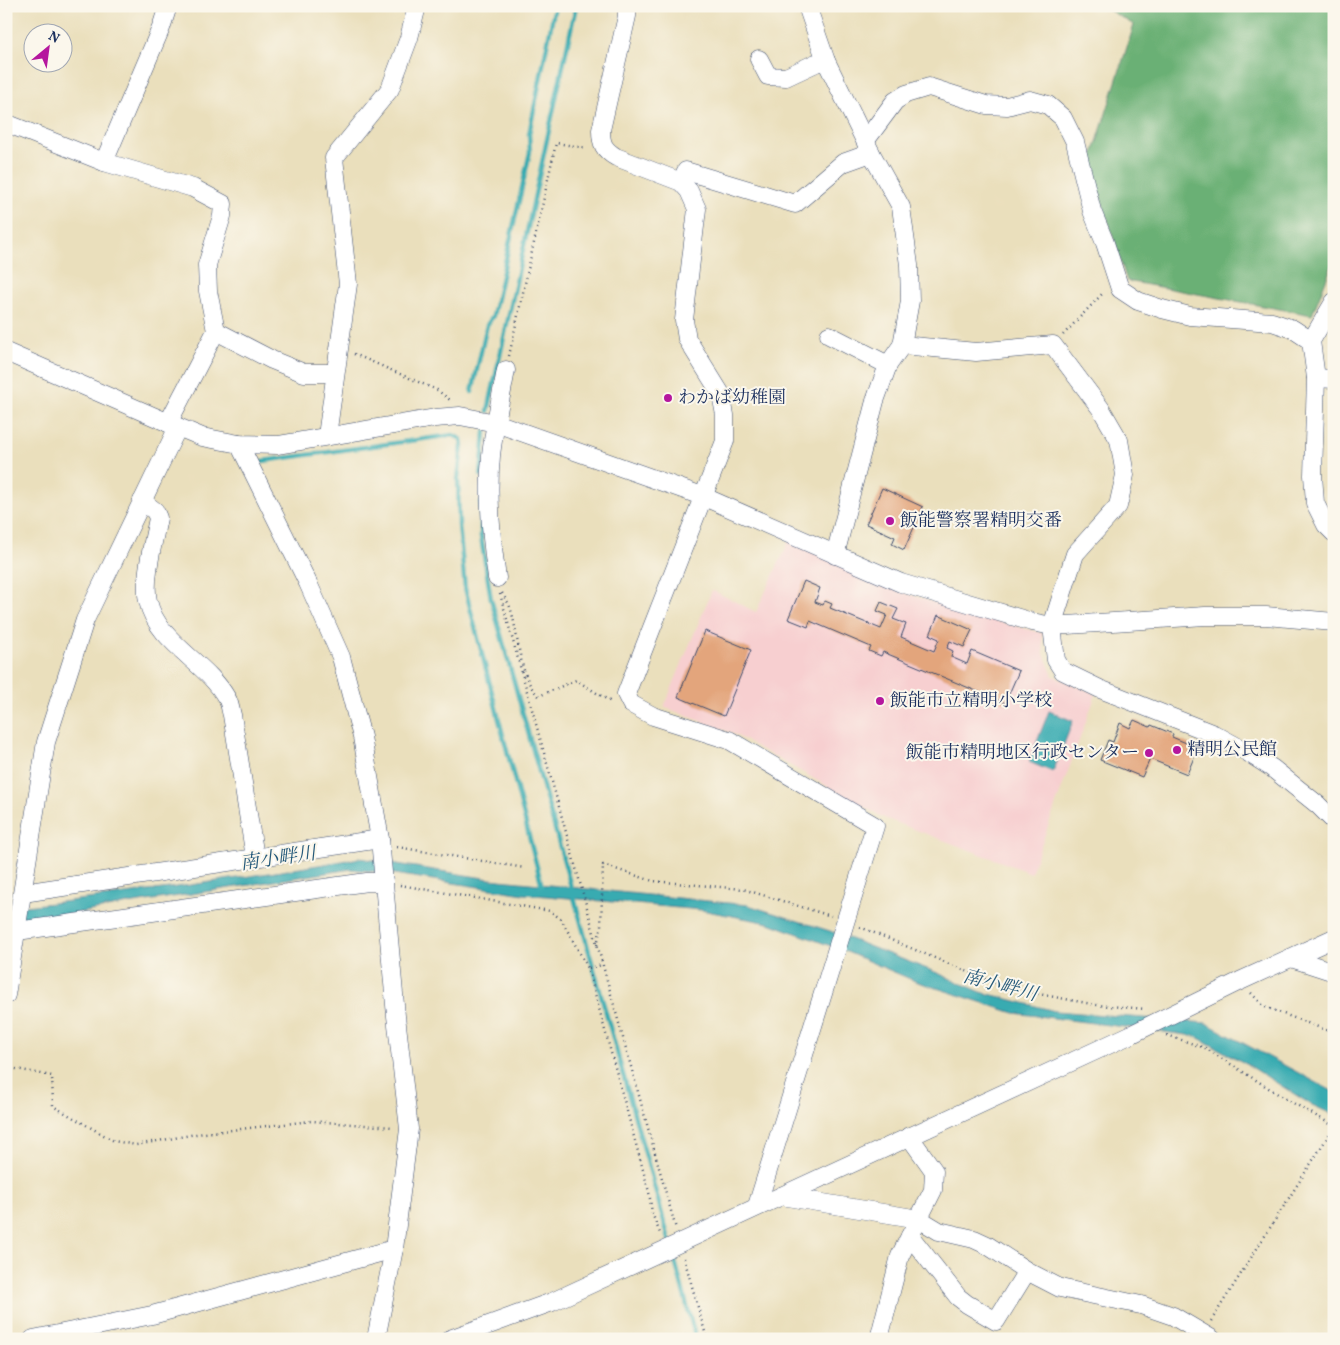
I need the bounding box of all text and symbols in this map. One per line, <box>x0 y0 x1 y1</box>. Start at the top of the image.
north arrow <box>22 22 72 72</box>
text: N <box>45 27 63 49</box>
place label: わかば幼稚園 <box>678 386 786 411</box>
marker: わかば幼稚園 <box>662 392 674 404</box>
place label: 飯能警察署精明交番 <box>900 509 1062 534</box>
marker: 飯能警察署精明交番 <box>884 515 896 527</box>
place label: 飯能市立精明小学校 <box>890 689 1052 714</box>
marker: 飯能市立精明小学校 <box>874 695 886 707</box>
place label: 精明公民館 <box>1187 738 1277 763</box>
place label: 飯能市精明地区行政センター <box>906 741 1139 766</box>
marker: 精明公民館 <box>1171 744 1183 756</box>
marker: 飯能市精明地区行政センター <box>1143 747 1155 759</box>
water label: 南小畔川 <box>239 841 319 877</box>
water label: 南小畔川 <box>960 964 1042 1009</box>

